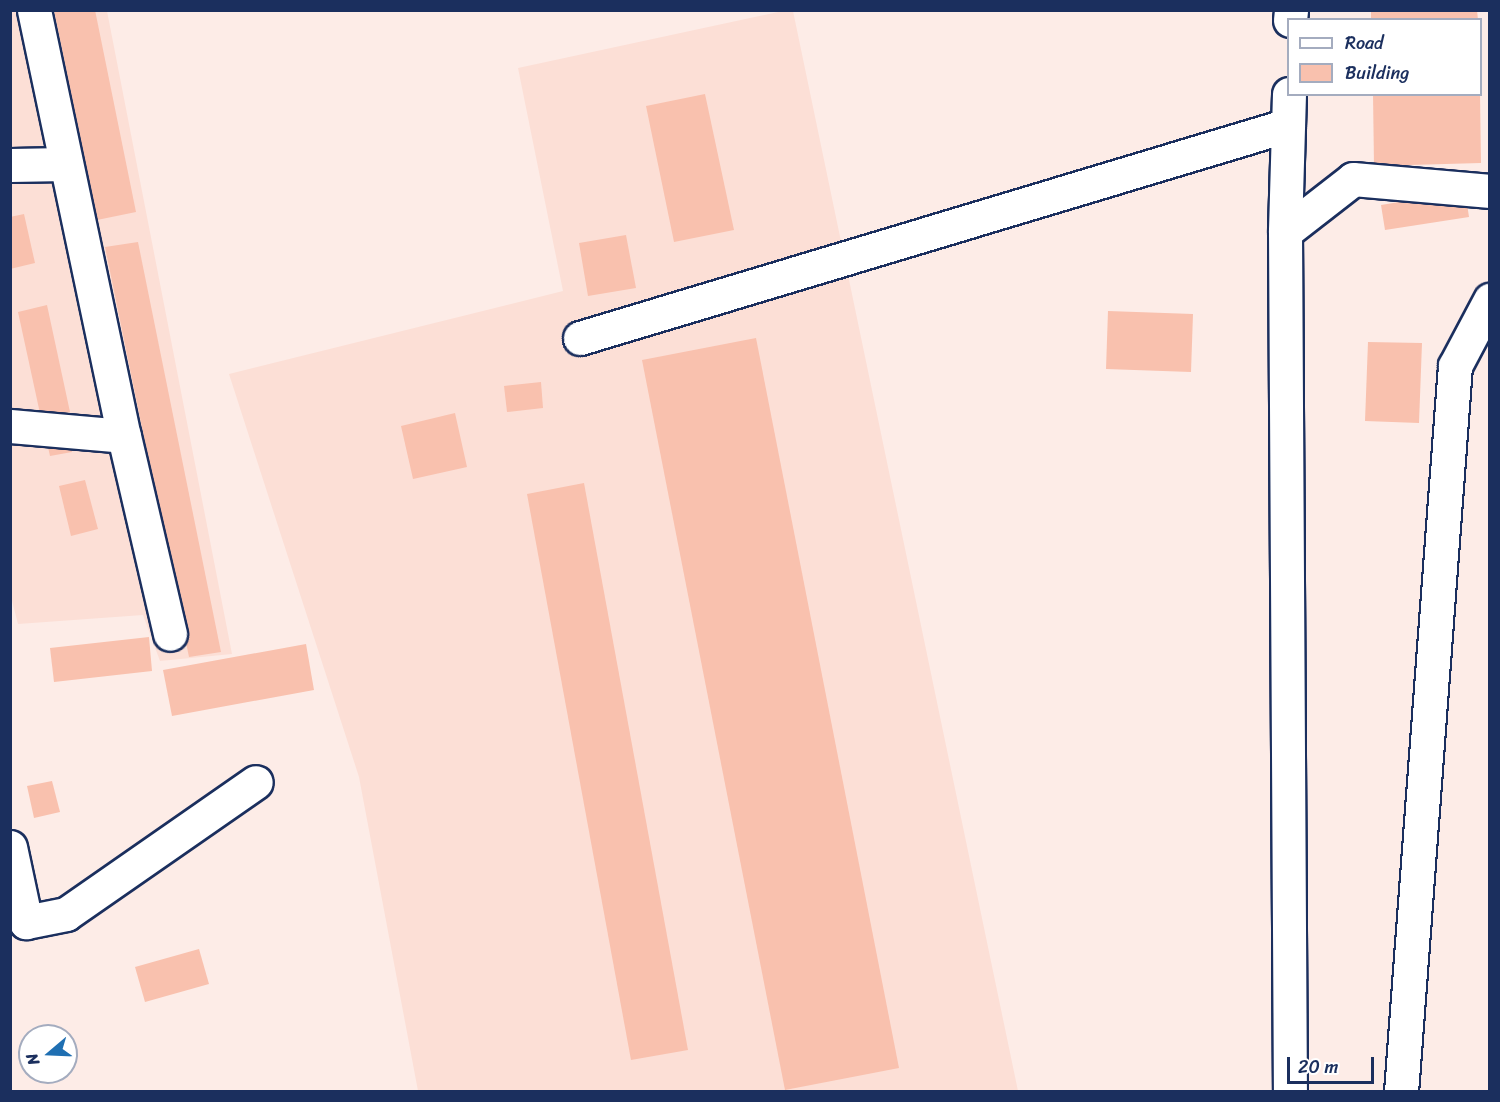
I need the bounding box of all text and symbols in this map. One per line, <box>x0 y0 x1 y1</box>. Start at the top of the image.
legend <box>1287 18 1482 96</box>
text: Road <box>1345 27 1384 59</box>
text: Building <box>1345 57 1409 89</box>
north arrow <box>18 1024 78 1084</box>
scale bar <box>1290 1045 1377 1083</box>
text: N <box>17 1049 48 1069</box>
text: 20 m <box>1298 1051 1338 1083</box>

